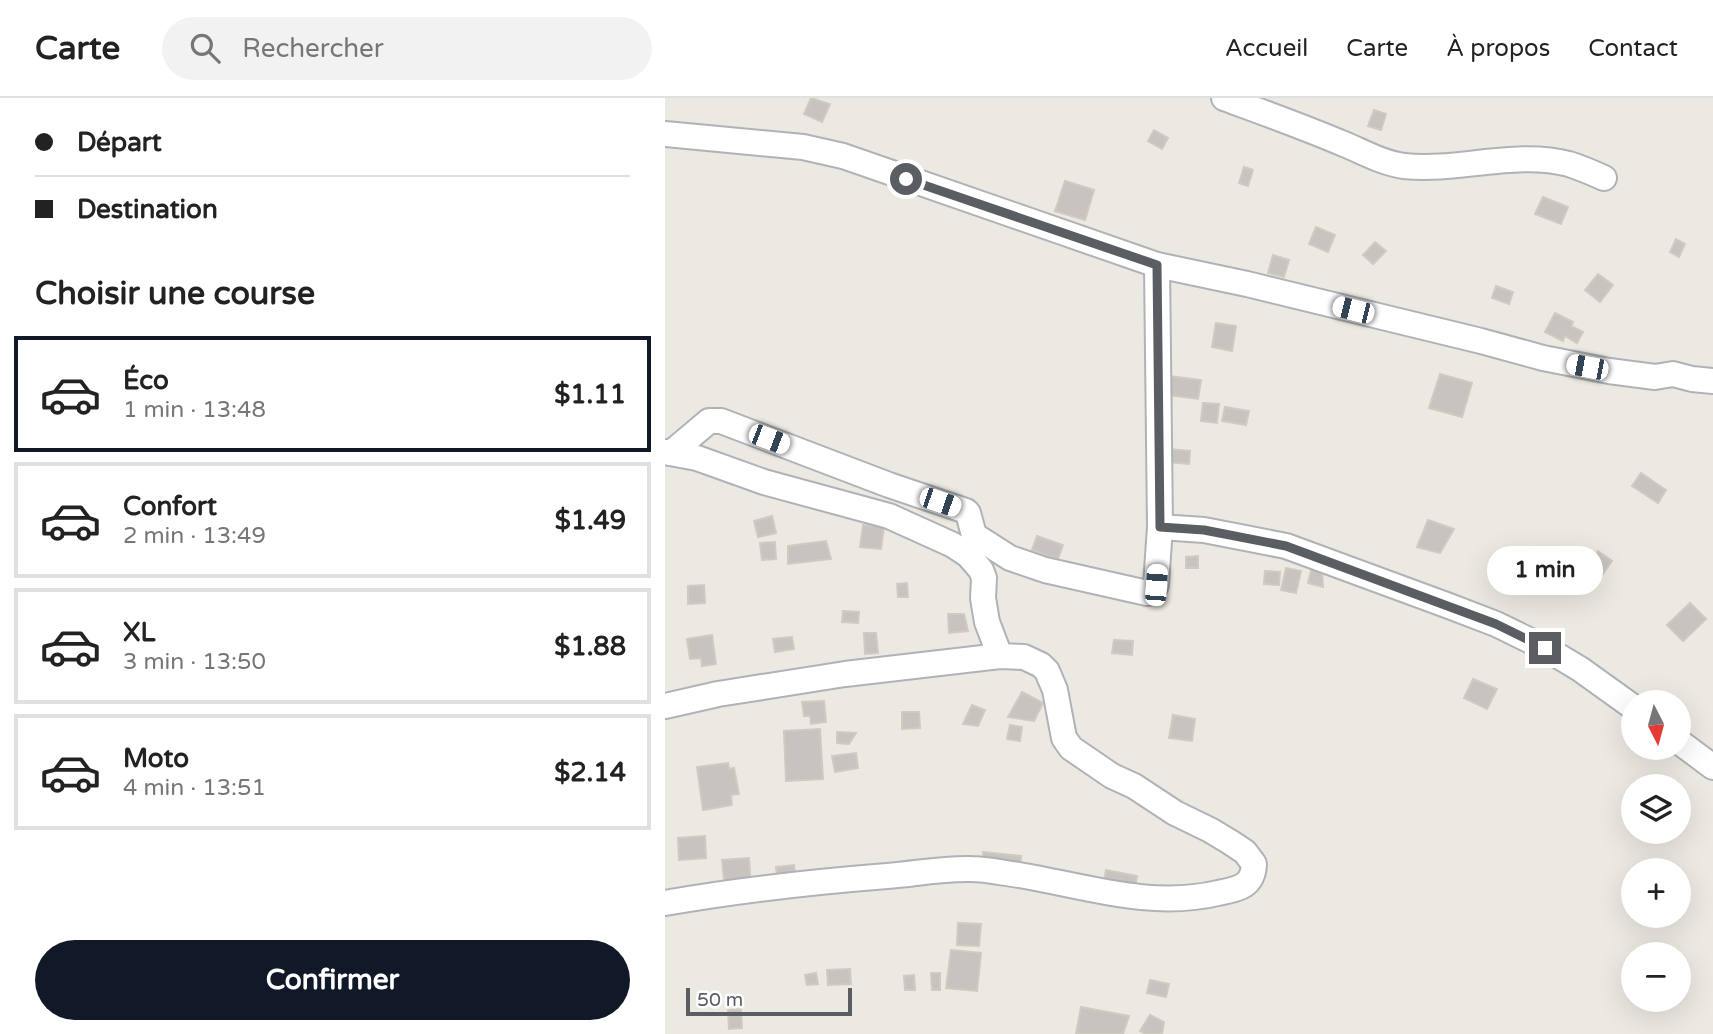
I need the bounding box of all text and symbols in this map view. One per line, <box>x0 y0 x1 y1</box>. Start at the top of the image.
search box <box>162 17 652 80</box>
text: Carte <box>35 29 120 68</box>
icon: search <box>186 29 224 67</box>
text: Rechercher <box>242 33 384 64</box>
text: Accueil <box>1225 34 1308 63</box>
text: Carte <box>1346 34 1408 63</box>
text: À propos <box>1446 34 1550 63</box>
text: Contact <box>1588 34 1678 63</box>
text: Départ <box>77 127 162 158</box>
route start <box>890 163 922 195</box>
text: Destination <box>77 194 218 225</box>
text: Choisir une course <box>35 275 315 313</box>
car <box>1331 295 1376 325</box>
car <box>1565 353 1610 381</box>
icon: car <box>39 363 102 426</box>
text: Éco <box>123 365 169 396</box>
text: $1.11 <box>554 379 626 410</box>
text: 1 min · 13:48 <box>123 396 266 424</box>
car <box>746 422 793 456</box>
car <box>917 485 964 519</box>
icon: car <box>39 489 102 552</box>
text: Confort <box>123 491 217 522</box>
text: $1.49 <box>555 505 626 536</box>
text: 2 min · 13:49 <box>123 522 266 550</box>
callout: 1 min <box>1487 546 1603 596</box>
text: 1 min <box>1514 556 1576 584</box>
car <box>1145 563 1168 607</box>
icon: car <box>39 615 102 678</box>
text: XL <box>123 617 155 648</box>
text: $1.88 <box>554 631 626 662</box>
route end <box>1529 632 1561 664</box>
text: 3 min · 13:50 <box>123 648 266 676</box>
north arrow <box>1621 690 1691 760</box>
map controls <box>1621 690 1691 1012</box>
icon: car <box>39 741 102 804</box>
text: Moto <box>123 743 189 774</box>
text: $2.14 <box>554 757 626 788</box>
text: 4 min · 13:51 <box>123 774 266 802</box>
button: layers <box>1621 774 1691 844</box>
button: + <box>1621 858 1691 928</box>
button: Confirmer <box>35 940 630 1020</box>
button: − <box>1621 942 1691 1012</box>
scale bar <box>686 985 852 1017</box>
text: 50 m <box>697 989 743 1011</box>

